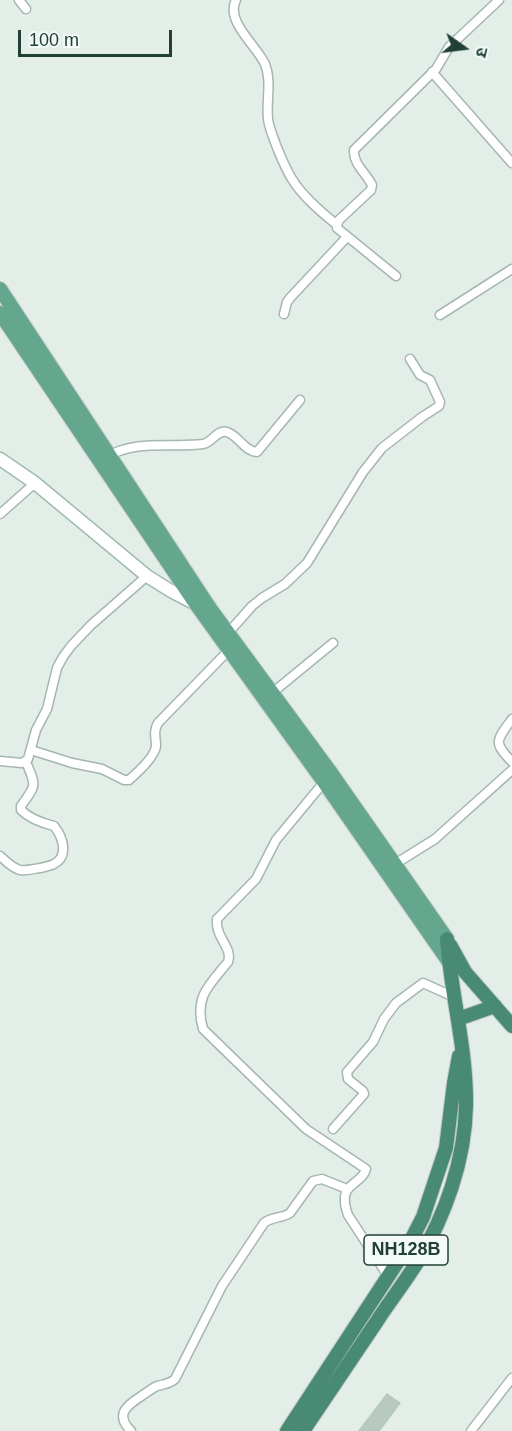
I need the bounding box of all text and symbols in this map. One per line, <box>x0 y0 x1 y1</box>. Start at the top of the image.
scale bar <box>21 18 176 56</box>
north arrow <box>434 18 494 78</box>
text: 100 m <box>29 30 79 50</box>
text: उ <box>473 46 491 59</box>
road number: NH128B <box>364 1235 448 1265</box>

